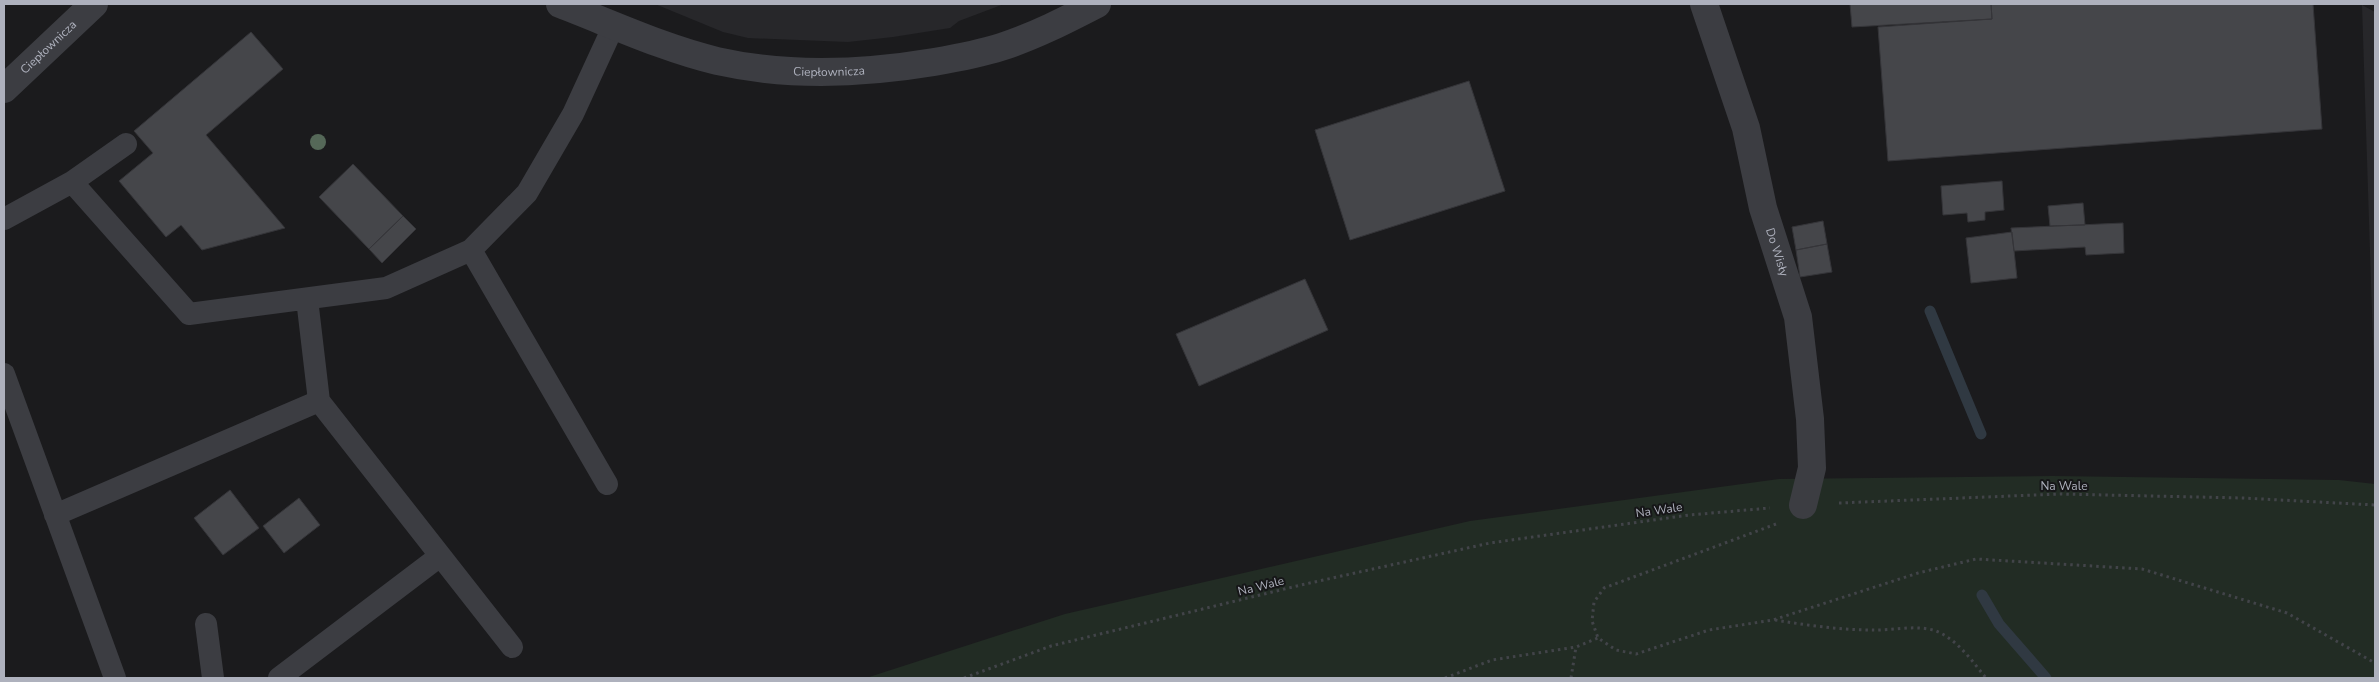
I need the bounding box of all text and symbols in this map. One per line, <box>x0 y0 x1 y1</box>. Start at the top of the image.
street label: Ciepłownicza <box>17 17 80 77</box>
street label: Ciepłownicza <box>793 62 865 80</box>
street label: Do Wisły <box>1762 226 1793 279</box>
street label: Na Wale <box>2040 478 2088 494</box>
street label: Na Wale <box>1635 499 1683 521</box>
street label: Na Wale <box>1236 573 1286 599</box>

